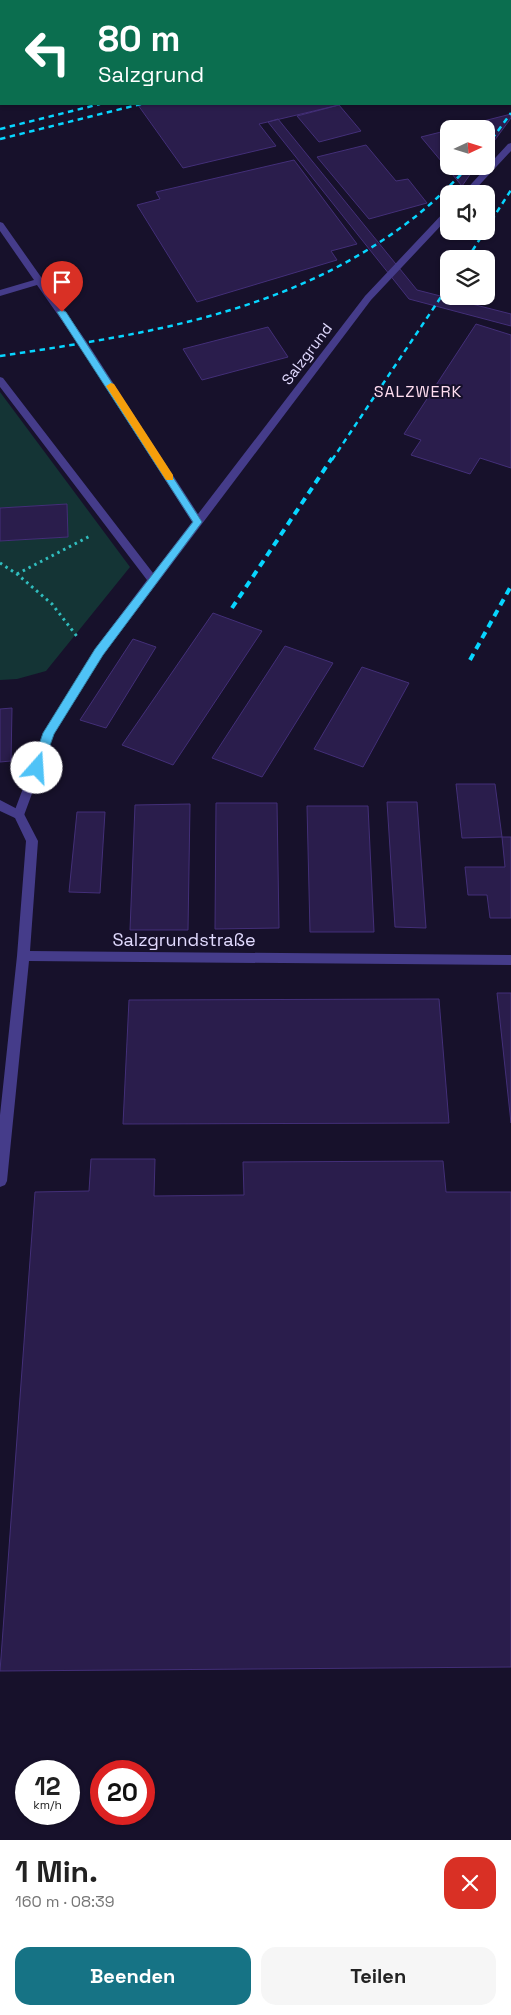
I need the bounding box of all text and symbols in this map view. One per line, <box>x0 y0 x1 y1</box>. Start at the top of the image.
text: 80 m <box>98 17 180 61</box>
icon: left <box>15 20 80 85</box>
text: Salzgrund <box>98 60 204 88</box>
north arrow <box>440 120 495 175</box>
map controls <box>440 120 495 305</box>
button: sound <box>440 185 495 240</box>
button: layers <box>440 250 495 305</box>
pin <box>41 261 83 312</box>
icon: arrive <box>48 268 76 296</box>
street label: Salzgrund <box>277 319 336 388</box>
district label: SALZWERK <box>374 381 462 402</box>
position arrow <box>10 741 62 793</box>
street label: Salzgrundstraße <box>112 928 256 951</box>
speed limit sign: 20 <box>90 1760 155 1825</box>
text: 12 <box>34 1770 61 1802</box>
text: km/h <box>33 1797 62 1813</box>
text: 1 Min. <box>15 1852 98 1891</box>
button: close <box>444 1857 496 1909</box>
text: 160 m · 08:39 <box>15 1891 115 1912</box>
button: Beenden <box>15 1947 251 2005</box>
button: Teilen <box>261 1947 496 2005</box>

